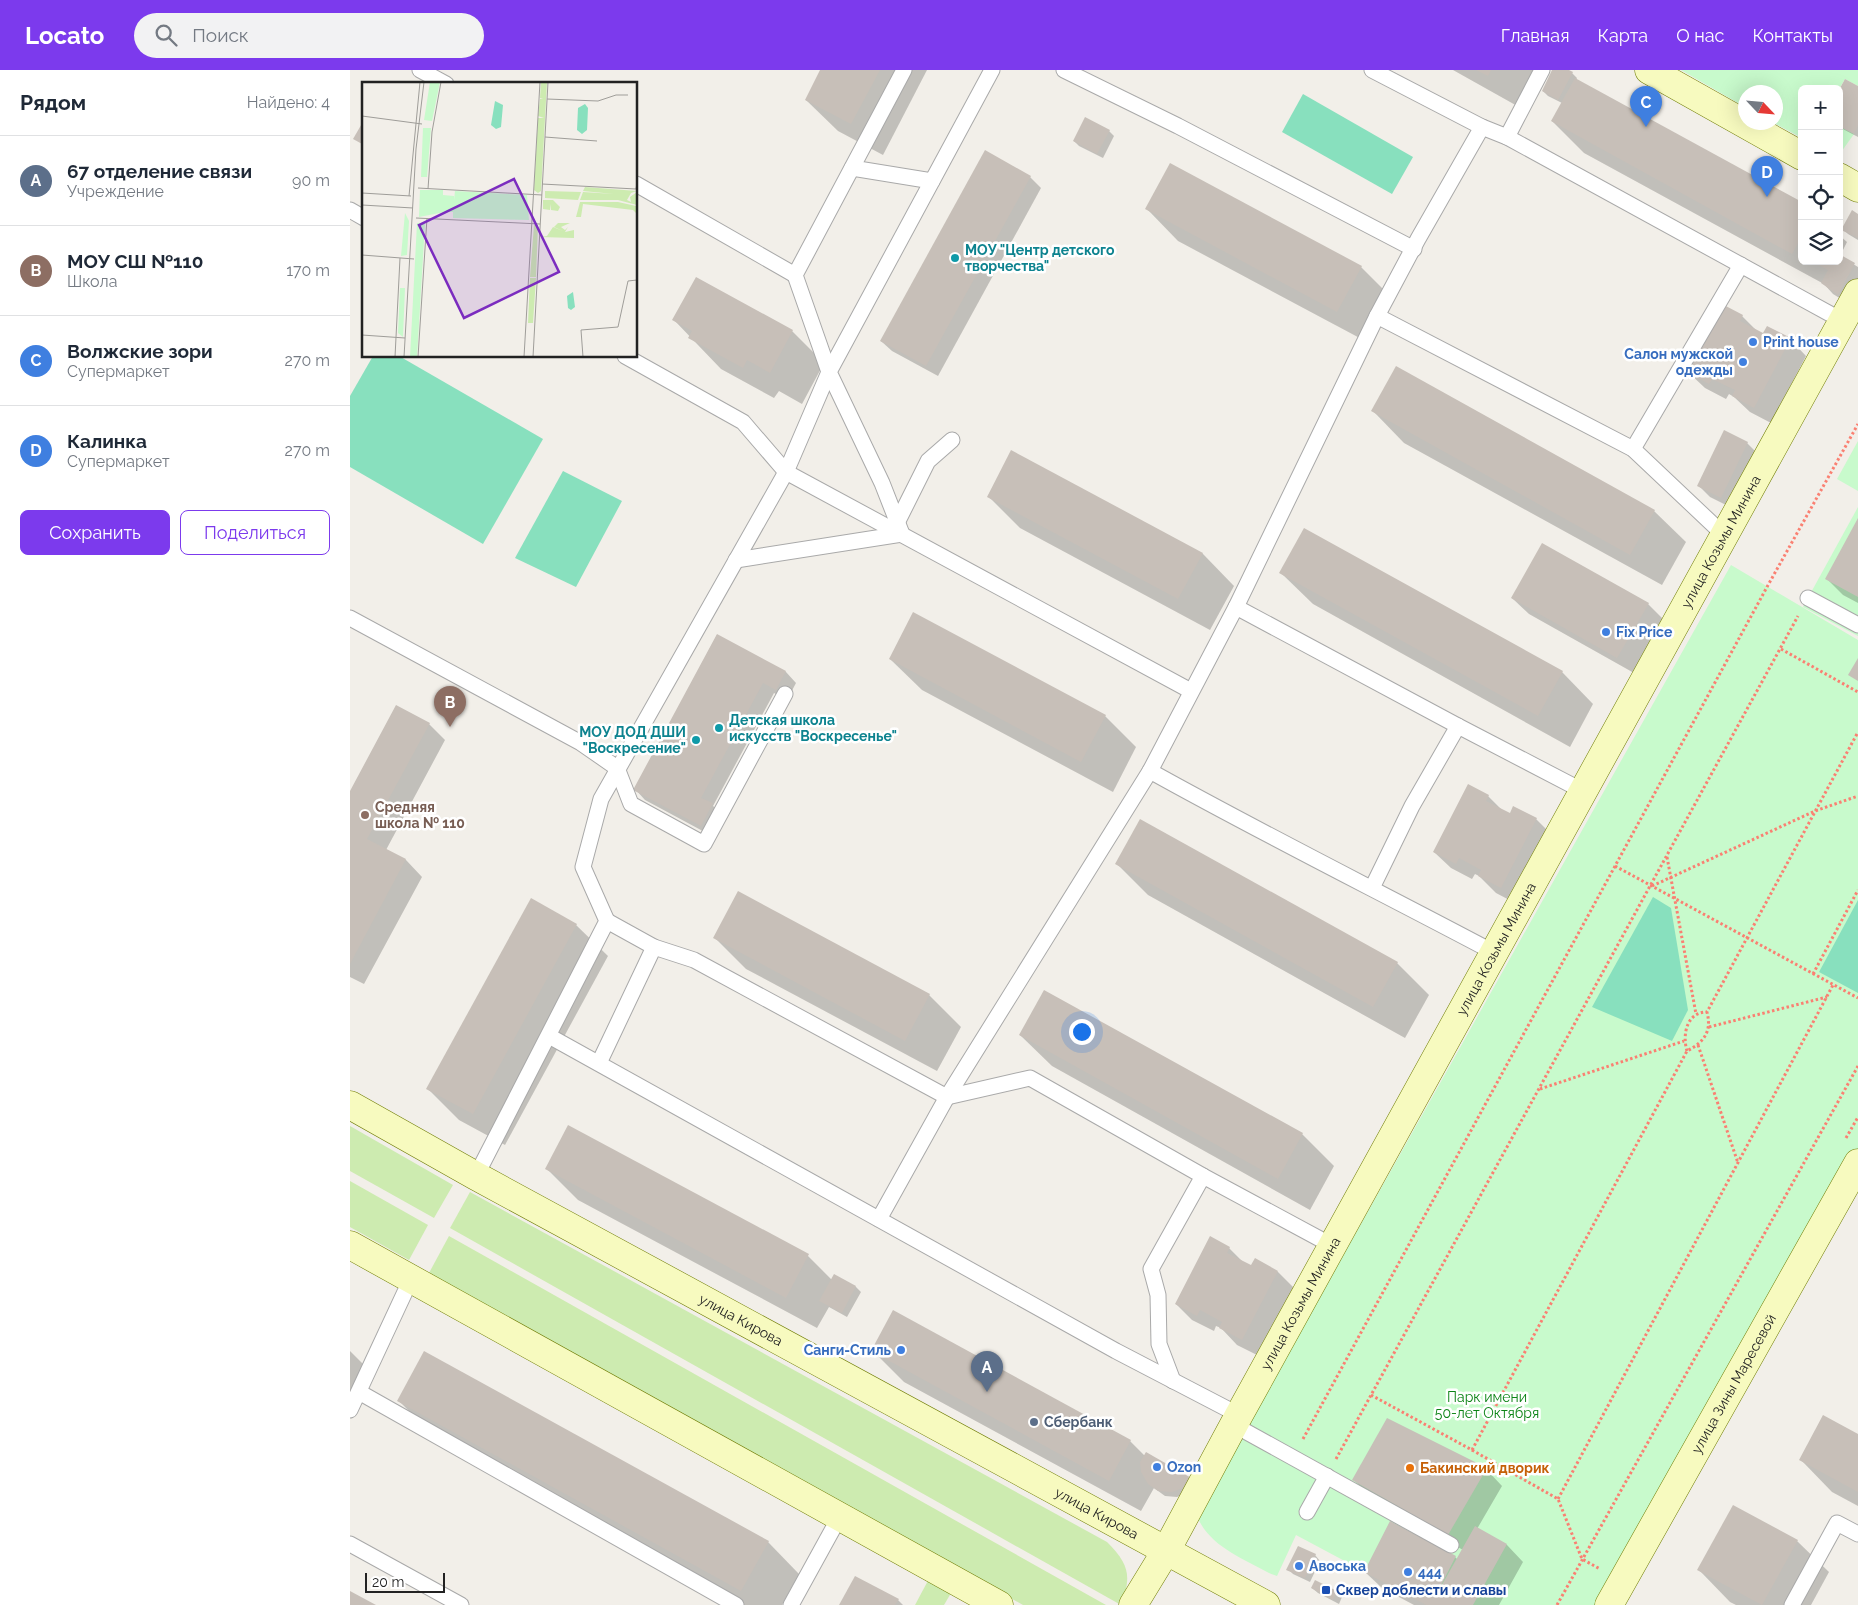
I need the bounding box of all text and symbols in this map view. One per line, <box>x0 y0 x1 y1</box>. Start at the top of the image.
search box <box>134 13 484 58</box>
text: Locato <box>25 21 104 50</box>
icon: search <box>152 21 180 49</box>
text: Поиск <box>192 24 249 46</box>
text: Главная <box>1501 25 1569 46</box>
text: Карта <box>1597 25 1648 46</box>
text: О нас <box>1676 25 1724 46</box>
text: Контакты <box>1752 25 1833 46</box>
inset map <box>362 82 638 358</box>
north arrow <box>1738 85 1783 130</box>
map controls <box>1798 85 1843 265</box>
button: + <box>1798 85 1843 130</box>
pin: C <box>1630 86 1662 127</box>
text: Рядом <box>20 90 86 115</box>
text: Найдено: 4 <box>247 93 330 112</box>
button: − <box>1798 130 1843 175</box>
pin: D <box>1751 156 1783 197</box>
text: 67 отделение связи <box>67 160 252 182</box>
text: A <box>31 171 41 190</box>
text: 90 m <box>292 171 330 190</box>
button: locate <box>1798 175 1843 220</box>
text: Учреждение <box>67 182 164 201</box>
button: layers <box>1798 220 1843 265</box>
place label: МОУ "Центр детского творчества" <box>965 242 1115 274</box>
text: МОУ СШ №110 <box>67 250 203 272</box>
marker: МОУ "Центр детского творчества" <box>949 252 961 264</box>
text: B <box>31 261 41 280</box>
text: 170 m <box>286 261 330 280</box>
text: Школа <box>67 272 117 291</box>
place label: Print house <box>1763 334 1839 350</box>
marker: Print house <box>1747 336 1759 348</box>
text: Волжские зори <box>67 340 213 362</box>
place label: Салон мужской одежды <box>1624 346 1733 378</box>
text: C <box>31 351 41 370</box>
text: 270 m <box>285 351 330 370</box>
marker: Салон мужской одежды <box>1737 356 1749 368</box>
text: Супермаркет <box>67 362 170 381</box>
text: Калинка <box>67 430 147 452</box>
text: D <box>30 441 42 460</box>
text: 270 m <box>285 441 330 460</box>
text: Супермаркет <box>67 452 170 471</box>
street label: улица Козьмы Минина <box>1678 473 1764 611</box>
button: Сохранить <box>20 510 170 555</box>
button: Поделиться <box>180 510 330 555</box>
place label: Fix Price <box>1616 624 1673 640</box>
marker: Fix Price <box>1600 626 1612 638</box>
pin: B <box>434 686 466 727</box>
place label: Детская школа искусств "Воскресенье" <box>729 712 897 744</box>
marker: Детская школа искусств "Воскресенье" <box>713 722 725 734</box>
place label: МОУ ДОД ДШИ "Воскресение" <box>579 724 686 756</box>
marker: МОУ ДОД ДШИ "Воскресение" <box>690 734 702 746</box>
place label: Средняя школа № 110 <box>375 799 465 831</box>
marker: Средняя школа № 110 <box>359 809 371 821</box>
street label: улица Козьмы Минина <box>1453 880 1539 1018</box>
your location <box>1069 1019 1095 1045</box>
street label: улица Козьмы Минина <box>1257 1234 1344 1373</box>
street label: улица Кирова <box>696 1291 785 1349</box>
street label: улица Зины Маресевой <box>1688 1311 1779 1456</box>
place label: Санги-Стиль <box>804 1342 892 1358</box>
marker: Санги-Стиль <box>895 1344 907 1356</box>
pin: A <box>971 1351 1003 1392</box>
park label: Парк имени 50-лет Октября <box>1435 1389 1539 1421</box>
place label: Сбербанк <box>1044 1414 1113 1430</box>
marker: Сбербанк <box>1028 1416 1040 1428</box>
place label: Ozon <box>1167 1459 1201 1475</box>
place label: Бакинский дворик <box>1420 1460 1550 1476</box>
marker: Ozon <box>1151 1461 1163 1473</box>
marker: Бакинский дворик <box>1404 1462 1416 1474</box>
street label: улица Кирова <box>1052 1484 1141 1542</box>
place label: Авоська <box>1309 1558 1366 1574</box>
marker: Авоська <box>1293 1560 1305 1572</box>
place label: 444 <box>1418 1564 1442 1580</box>
marker: 444 <box>1402 1566 1414 1578</box>
scale bar <box>365 1570 445 1593</box>
text: 20 m <box>372 1574 404 1590</box>
place label: Сквер доблести и славы <box>1336 1582 1506 1598</box>
marker: Сквер доблести и славы <box>1320 1584 1332 1596</box>

